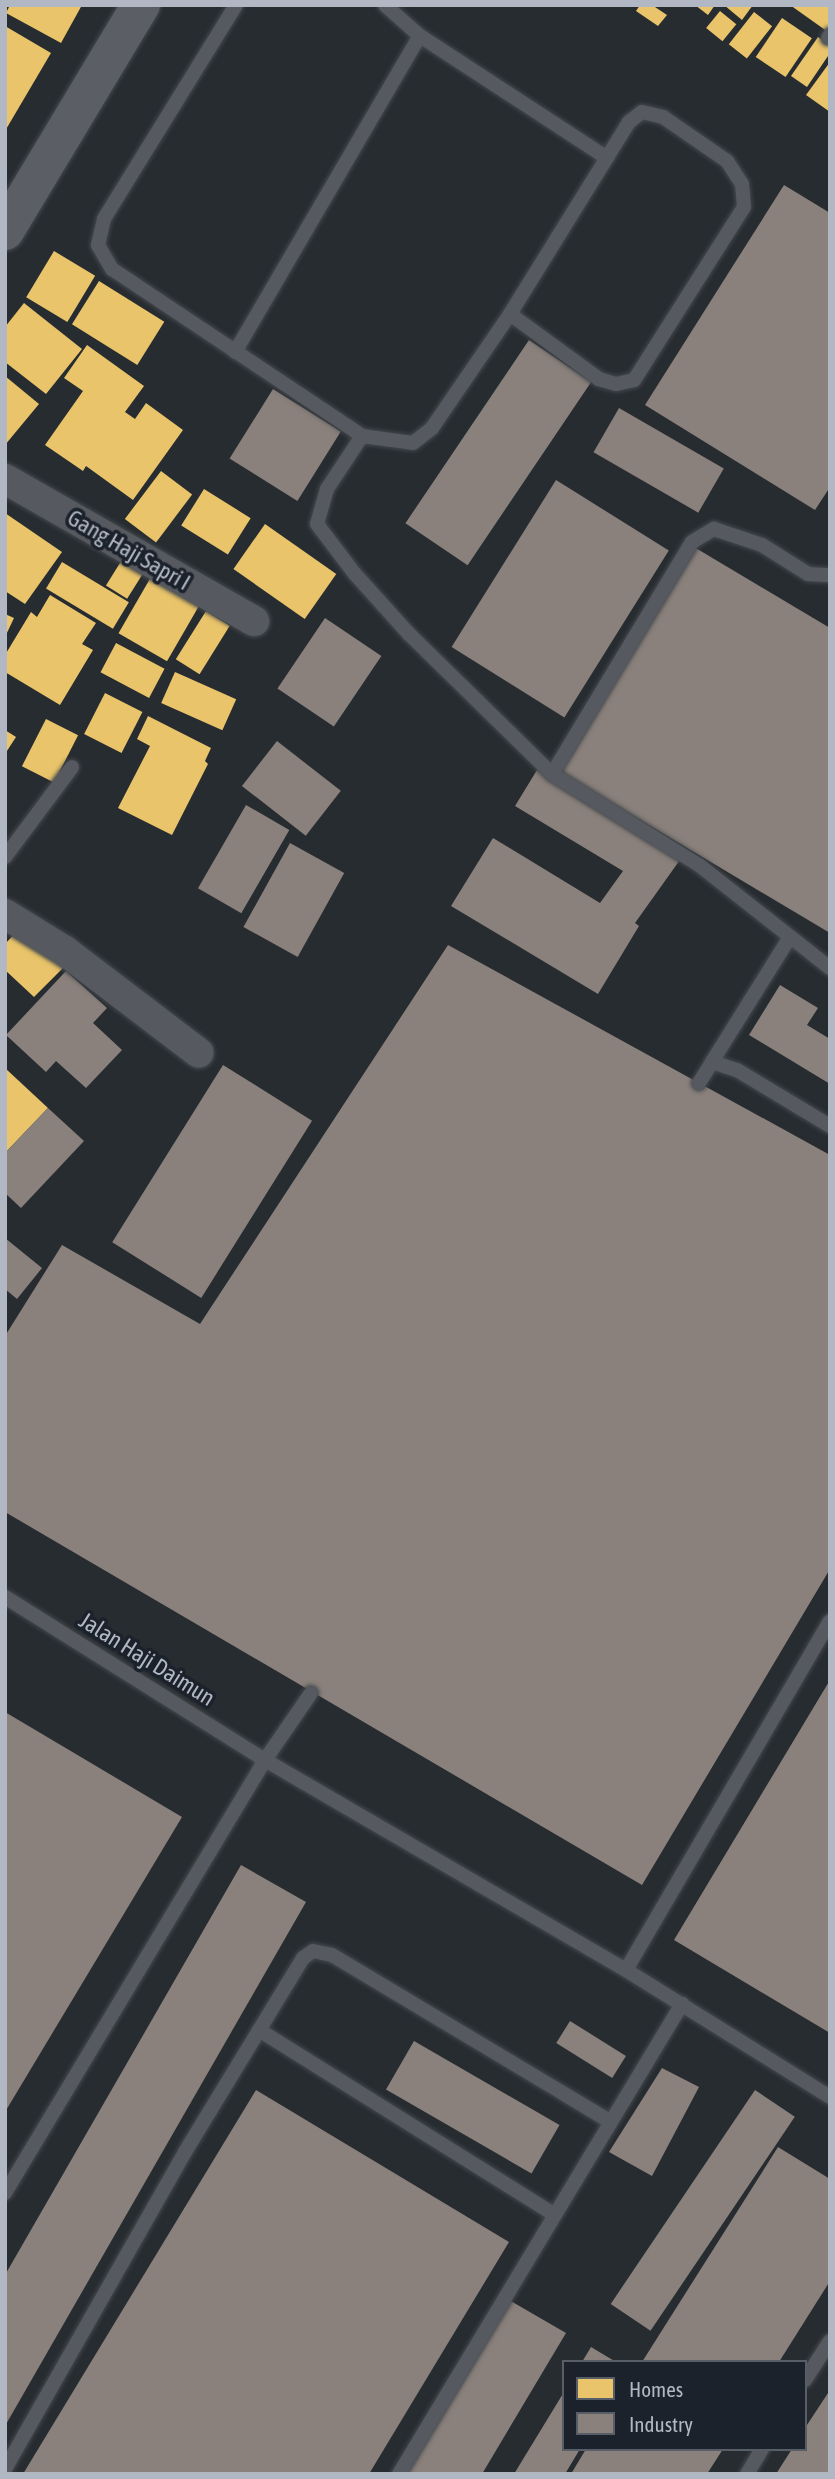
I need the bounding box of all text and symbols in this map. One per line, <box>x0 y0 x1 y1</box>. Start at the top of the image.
street label: Gang Haji Sapri I <box>63 504 195 596</box>
street label: Jalan Haji Daimun <box>74 1606 220 1712</box>
legend <box>562 2360 807 2451</box>
text: Homes <box>629 2377 683 2401</box>
text: Industry <box>629 2412 693 2436</box>

